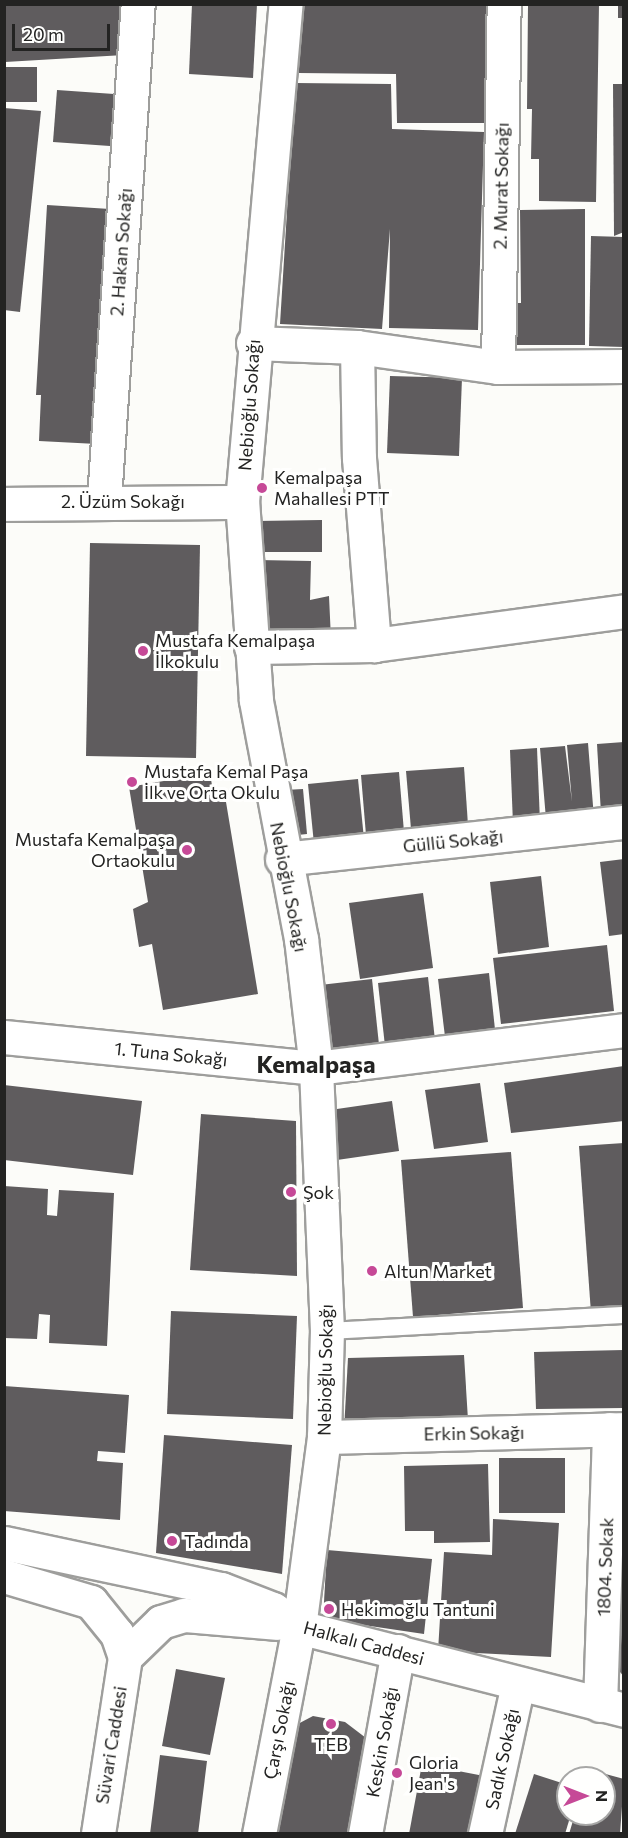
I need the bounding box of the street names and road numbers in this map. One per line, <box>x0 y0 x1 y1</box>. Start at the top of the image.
street label: 2. Murat Sokağı <box>489 122 513 250</box>
street label: 2. Hakan Sokağı <box>106 187 136 317</box>
street label: Nebioğlu Sokağı <box>234 339 264 471</box>
street label: 2. Üzüm Sokağı <box>61 490 185 512</box>
street label: Nebioğlu Sokağı <box>266 820 312 954</box>
street label: Güllü Sokağı <box>402 825 504 857</box>
street label: 1. Tuna Sokağı <box>113 1037 229 1071</box>
street label: Nebioğlu Sokağı <box>313 1304 337 1436</box>
street label: Erkin Sokağı <box>423 1421 525 1445</box>
street label: 1804. Sokak <box>592 1517 618 1617</box>
street label: Halkalı Caddesi <box>301 1617 427 1669</box>
street label: Çarşı Sokağı <box>259 1679 299 1781</box>
street label: Süvari Caddesi <box>91 1684 131 1806</box>
street label: Keskin Sokağı <box>362 1685 402 1799</box>
street label: Sadık Sokağı <box>481 1706 523 1812</box>

